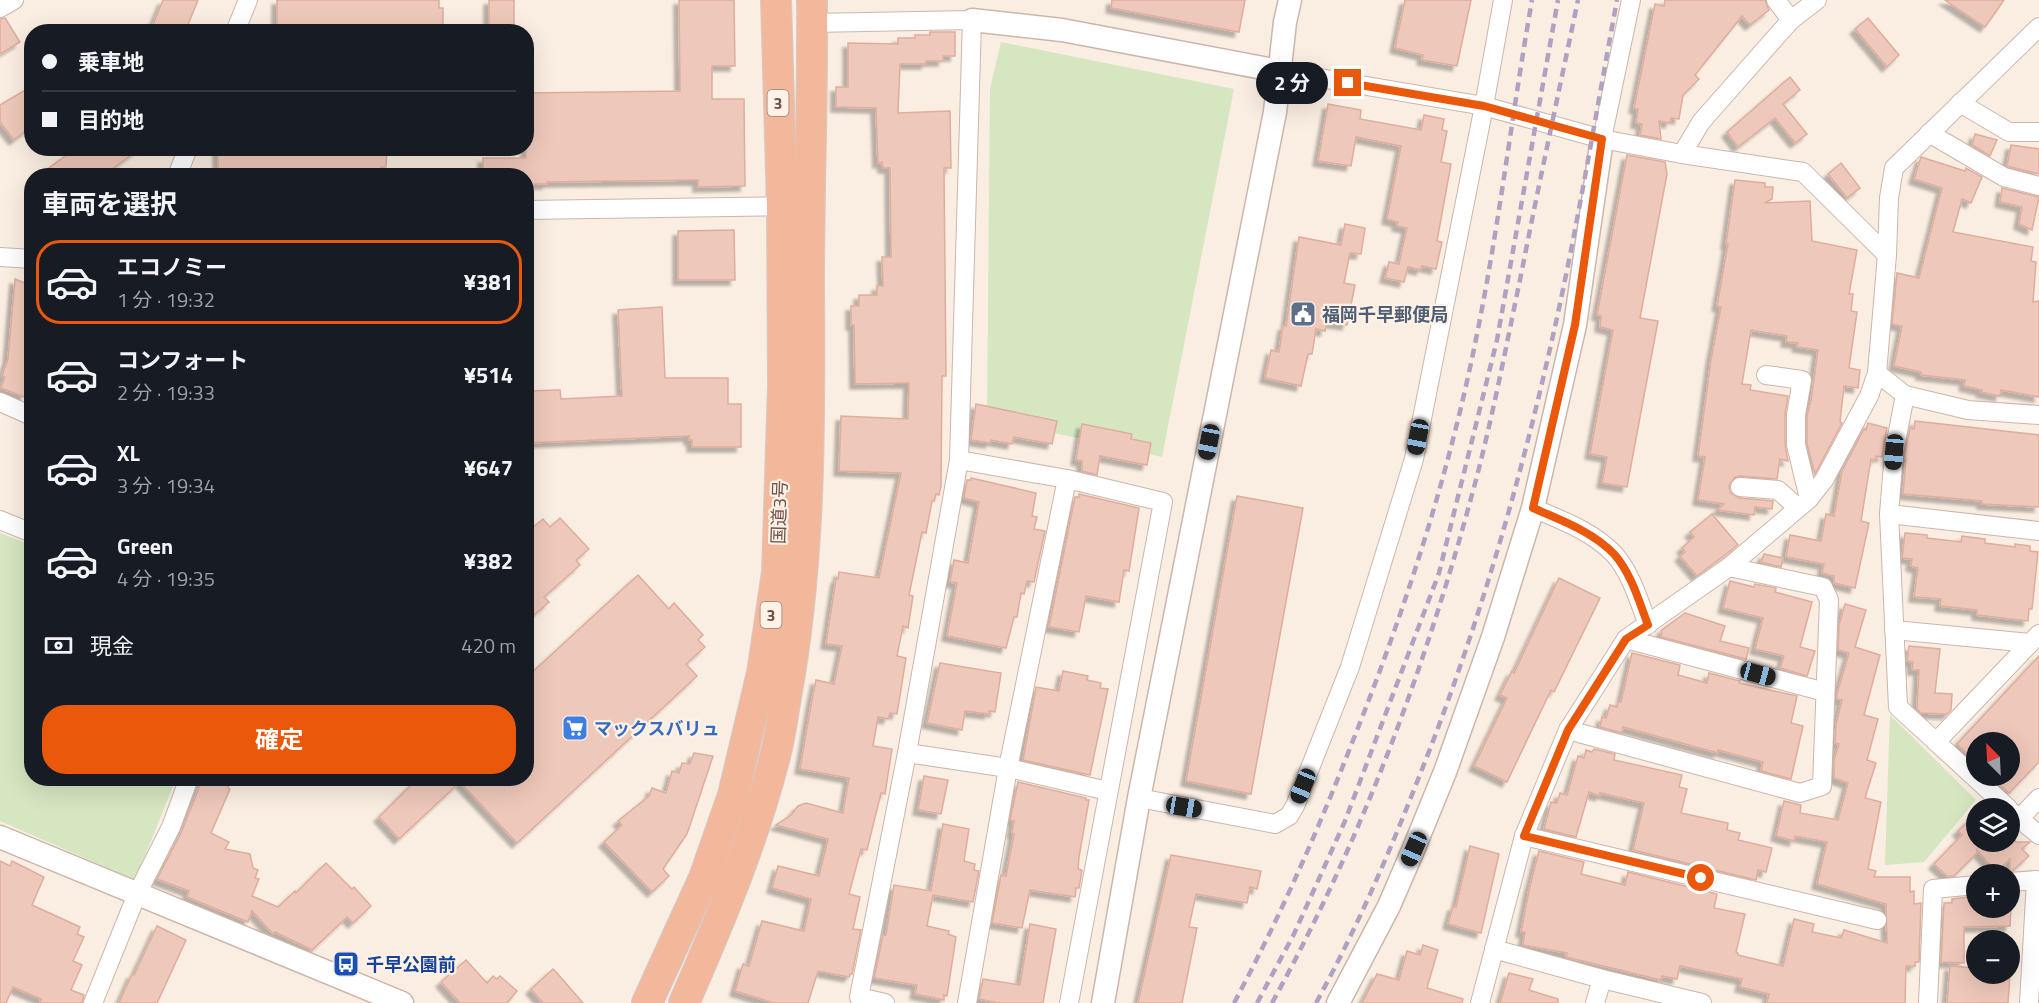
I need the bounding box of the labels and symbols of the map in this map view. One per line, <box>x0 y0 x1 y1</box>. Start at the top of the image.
callout: 2 分 <box>1255 62 1327 104</box>
route end <box>1334 69 1361 96</box>
road number: 3 <box>768 90 788 116</box>
public building icon: 福岡千早郵便局 <box>1288 299 1318 329</box>
place label: 福岡千早郵便局 <box>1322 301 1448 328</box>
car <box>1406 418 1430 456</box>
car <box>1197 423 1221 461</box>
car <box>1883 433 1905 471</box>
street label: 国道3号 <box>764 480 794 544</box>
road number: 3 <box>760 602 782 628</box>
car <box>1738 661 1778 687</box>
supermarket icon: マックスバリュ <box>560 713 590 743</box>
place label: マックスバリュ <box>594 715 719 742</box>
north arrow <box>1966 732 2020 786</box>
car <box>1288 766 1318 806</box>
car <box>1165 795 1203 819</box>
car <box>1398 829 1430 869</box>
route start <box>1687 864 1714 891</box>
bus stop icon: 千早公園前 <box>331 949 361 979</box>
place label: 千早公園前 <box>366 951 456 978</box>

